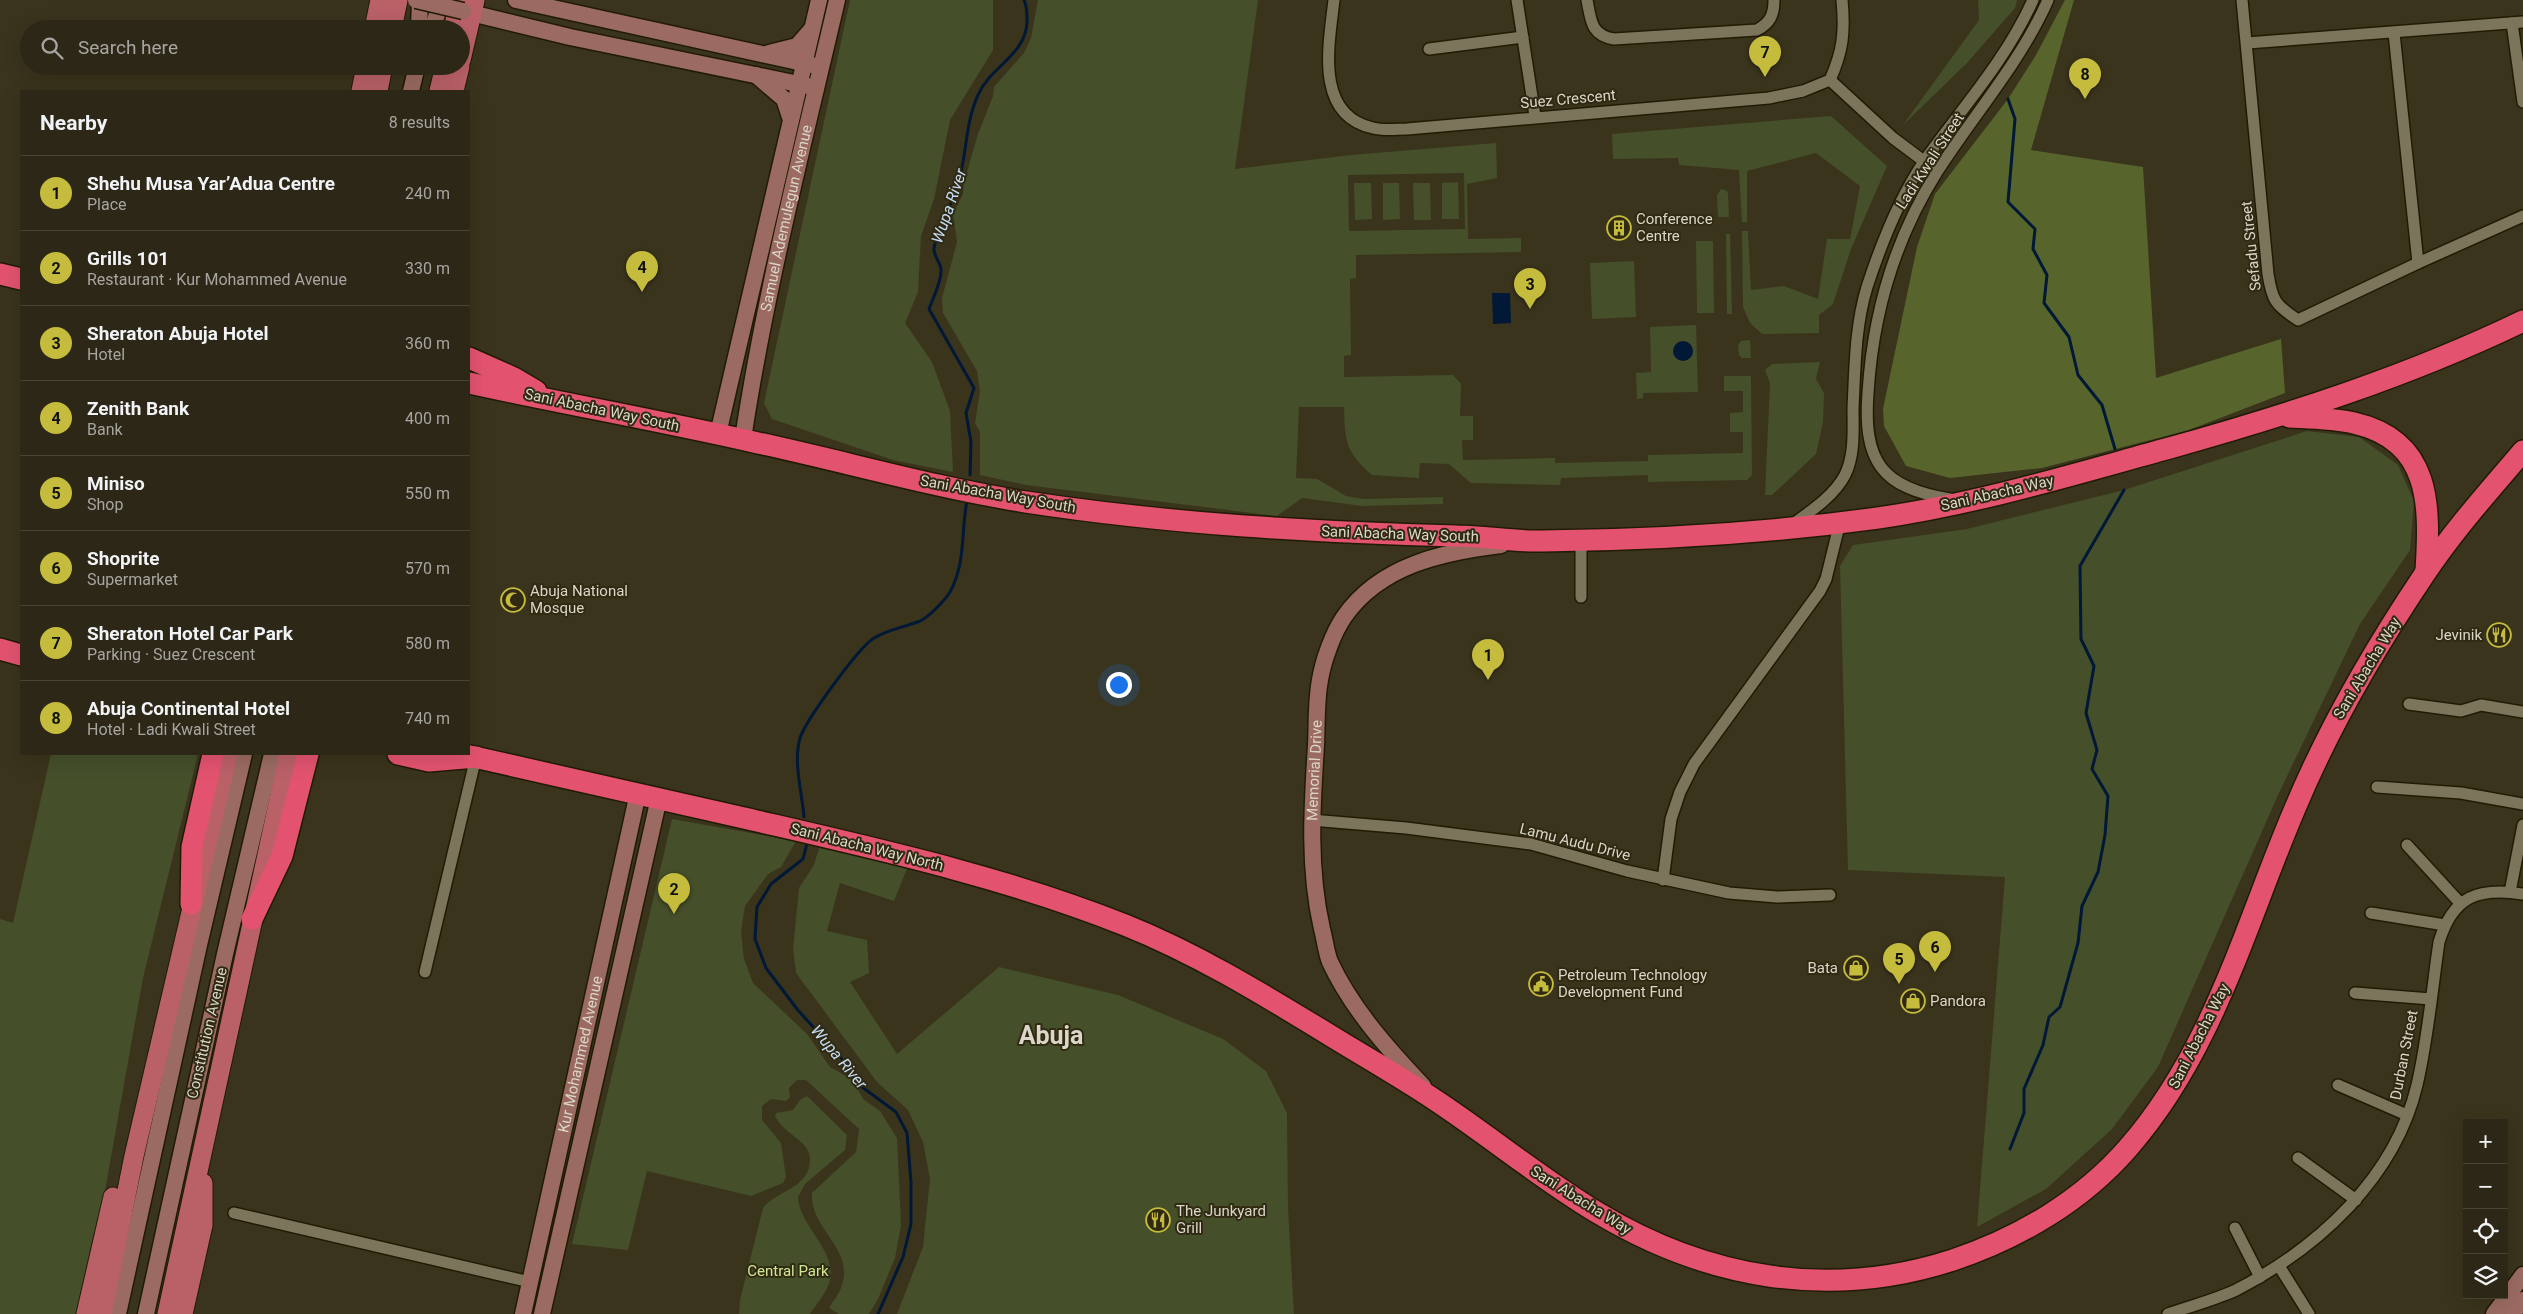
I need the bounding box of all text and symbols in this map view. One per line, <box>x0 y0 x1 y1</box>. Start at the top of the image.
search box <box>20 20 470 75</box>
icon: search <box>38 34 66 62</box>
text: Search here <box>78 36 178 59</box>
pin: 7 <box>1749 36 1781 77</box>
pin: 8 <box>2069 58 2101 99</box>
street label: Suez Crescent <box>1520 86 1617 112</box>
street label: Ladi Kwali Street <box>1892 109 1968 212</box>
text: Nearby <box>40 111 107 135</box>
text: 8 results <box>389 113 450 132</box>
street label: Samuel Ademulegun Avenue <box>757 123 816 313</box>
water label: Wupa River <box>927 166 971 246</box>
text: Shehu Musa Yar’Adua Centre <box>87 172 335 195</box>
text: 1 <box>51 184 61 203</box>
text: 240 m <box>405 184 450 203</box>
text: Place <box>87 195 127 214</box>
street label: Sefadu Street <box>2237 200 2265 292</box>
place label: Conference Centre <box>1636 210 1713 245</box>
building icon: Conference Centre <box>1606 215 1632 241</box>
text: Grills 101 <box>87 247 169 270</box>
pin: 4 <box>626 251 658 292</box>
text: 2 <box>51 259 61 278</box>
text: 330 m <box>405 259 450 278</box>
pin: 3 <box>1514 268 1546 309</box>
text: Restaurant · Kur Mohammed Avenue <box>87 270 347 289</box>
text: Sheraton Abuja Hotel <box>87 322 268 345</box>
text: 3 <box>51 334 61 353</box>
text: 360 m <box>405 334 450 353</box>
text: Hotel <box>87 345 125 364</box>
street label: Sani Abacha Way South <box>523 385 681 435</box>
text: Zenith Bank <box>87 397 189 420</box>
text: 4 <box>51 409 61 428</box>
text: 400 m <box>405 409 450 428</box>
text: Bank <box>87 420 123 439</box>
street label: Sani Abacha Way South <box>919 471 1077 517</box>
street label: Sani Abacha Way <box>1939 471 2055 515</box>
text: Miniso <box>87 472 145 495</box>
text: 5 <box>51 484 61 503</box>
text: 550 m <box>405 484 450 503</box>
text: Shop <box>87 495 123 514</box>
street label: Sani Abacha Way South <box>1321 522 1479 546</box>
text: Shoprite <box>87 547 159 570</box>
text: 6 <box>51 559 61 578</box>
text: 570 m <box>405 559 450 578</box>
text: Supermarket <box>87 570 178 589</box>
place label: Abuja National Mosque <box>530 582 628 617</box>
mosque icon: Abuja National Mosque <box>500 587 526 613</box>
street label: Sani Abacha Way <box>2330 614 2404 722</box>
text: Sheraton Hotel Car Park <box>87 622 293 645</box>
restaurant icon: Jevinik <box>2486 622 2512 648</box>
place label: Jevinik <box>2435 626 2482 644</box>
text: 7 <box>51 634 61 653</box>
text: 580 m <box>405 634 450 653</box>
pin: 1 <box>1472 639 1504 680</box>
text: Parking · Suez Crescent <box>87 645 255 664</box>
your location <box>1106 672 1132 698</box>
text: Abuja Continental Hotel <box>87 697 290 720</box>
text: 8 <box>51 709 61 728</box>
text: 740 m <box>405 709 450 728</box>
text: Hotel · Ladi Kwali Street <box>87 720 256 739</box>
street label: Memorial Drive <box>1303 720 1326 821</box>
street label: Sani Abacha Way North <box>789 819 945 875</box>
street label: Lamu Audu Drive <box>1518 820 1632 864</box>
pin: 2 <box>658 873 690 914</box>
pin: 6 <box>1919 931 1951 972</box>
pin: 5 <box>1883 943 1915 984</box>
shop icon: Bata <box>1843 955 1869 981</box>
place label: Bata <box>1807 959 1838 977</box>
street label: Constitution Avenue <box>183 966 231 1100</box>
place label: Petroleum Technology Development Fund <box>1558 966 1707 1001</box>
public building icon: Petroleum Technology Development Fund <box>1528 971 1554 997</box>
street label: Kur Mohammed Avenue <box>554 974 606 1134</box>
street label: Sani Abacha Way <box>2165 981 2233 1091</box>
shop icon: Pandora <box>1900 988 1926 1014</box>
place label: Pandora <box>1930 992 1986 1010</box>
street label: Durban Street <box>2386 1008 2422 1102</box>
water label: Wupa River <box>807 1021 872 1093</box>
district label: Abuja <box>1019 1021 1083 1050</box>
map controls <box>2463 1119 2508 1299</box>
button: + <box>2463 1119 2508 1164</box>
street label: Sani Abacha Way <box>1527 1162 1635 1238</box>
button: − <box>2463 1164 2508 1209</box>
place label: The Junkyard Grill <box>1176 1202 1266 1237</box>
restaurant icon: The Junkyard Grill <box>1145 1207 1171 1233</box>
button: locate <box>2463 1209 2508 1254</box>
button: layers <box>2463 1254 2508 1299</box>
park label: Central Park <box>747 1262 829 1280</box>

